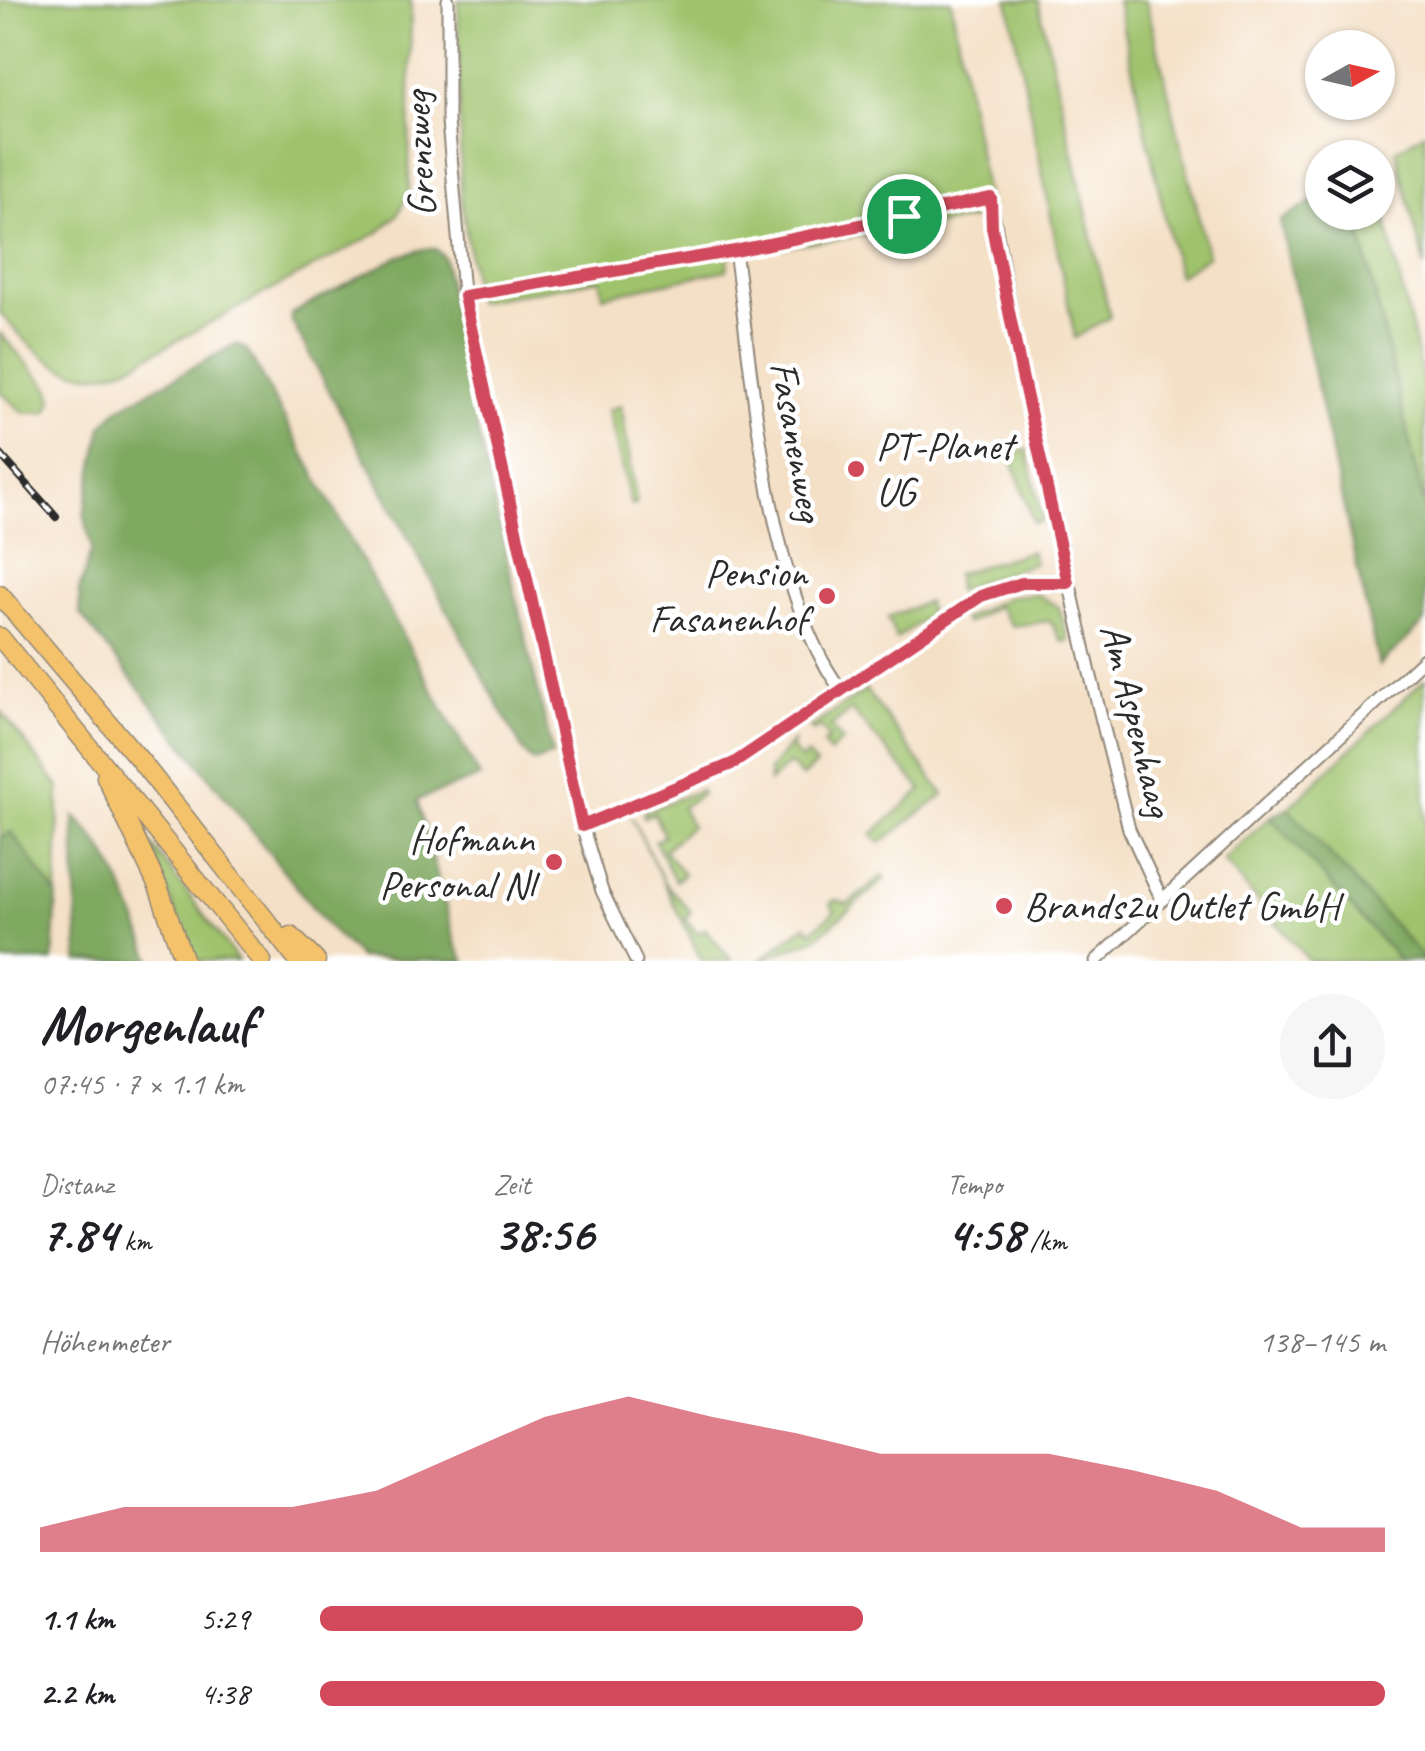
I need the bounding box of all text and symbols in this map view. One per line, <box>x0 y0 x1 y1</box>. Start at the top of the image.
north arrow <box>1305 30 1395 120</box>
map controls <box>1305 30 1395 230</box>
street label: Grenzweg <box>391 87 447 218</box>
button: layers <box>1305 140 1395 230</box>
pin <box>862 174 947 259</box>
icon: arrive <box>877 189 932 244</box>
street label: Fasanenweg <box>758 357 836 527</box>
place label: PT-Planet UG <box>876 421 1019 517</box>
marker: PT-Planet UG <box>845 458 867 480</box>
place label: Pension Fasanenhof <box>650 548 814 644</box>
marker: Pension Fasanenhof <box>816 585 838 607</box>
street label: Am Aspenhaag <box>1089 618 1186 824</box>
place label: Hofmann Personal Nl <box>380 814 540 910</box>
marker: Hofmann Personal Nl <box>543 851 565 873</box>
place label: Brands2u Outlet GmbH <box>1024 881 1345 931</box>
marker: Brands2u Outlet GmbH <box>993 895 1015 917</box>
text: Morgenlauf <box>40 990 253 1060</box>
button: share <box>1280 994 1385 1099</box>
text: 07:45 · 7 × 1.1 km <box>40 1063 244 1104</box>
text: Distanz <box>40 1167 113 1202</box>
text: Zeit <box>493 1167 530 1202</box>
text: Tempo <box>947 1167 1002 1202</box>
text: 7.84 <box>40 1202 117 1265</box>
text: 38:56 <box>493 1202 593 1265</box>
text: 4:58 <box>947 1202 1023 1265</box>
text: km <box>117 1223 151 1258</box>
text: /km <box>1023 1223 1067 1258</box>
text: Höhenmeter <box>40 1321 170 1362</box>
text: 138–145 m <box>1259 1321 1385 1362</box>
text: 1.1 km <box>40 1598 114 1639</box>
text: 5:29 <box>200 1598 250 1639</box>
text: 2.2 km <box>40 1673 114 1714</box>
text: 4:38 <box>200 1673 250 1714</box>

